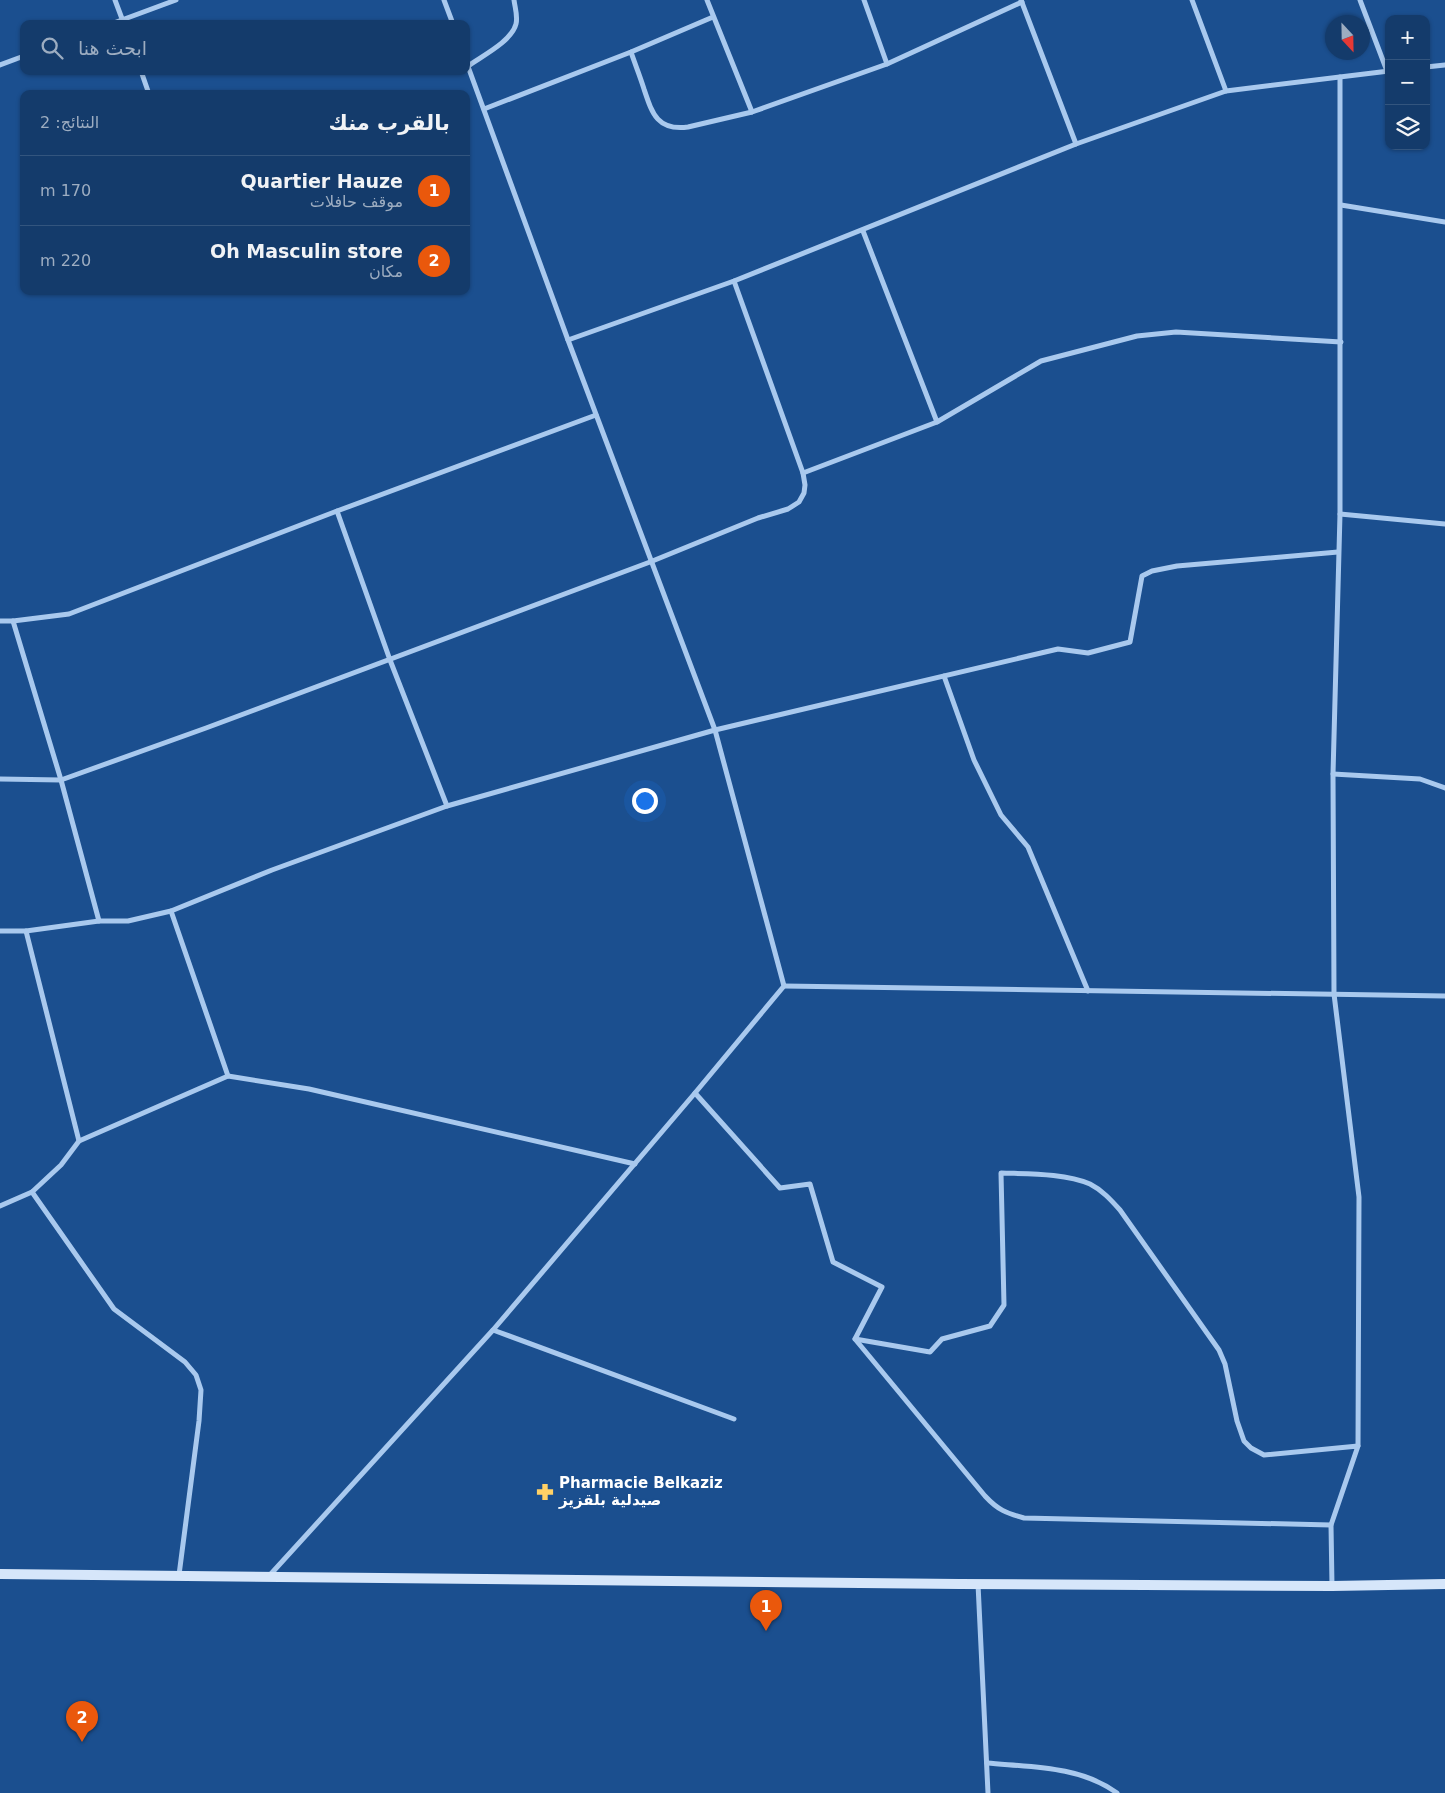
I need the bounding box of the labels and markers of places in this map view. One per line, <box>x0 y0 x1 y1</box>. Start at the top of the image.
place label: Pharmacie Belkaziz صيدلية بلقزيز <box>558 1474 723 1509</box>
pharmacy icon: Pharmacie Belkaziz صيدلية بلقزيز <box>535 1482 555 1502</box>
pin: 1 <box>750 1590 782 1631</box>
pin: 2 <box>66 1701 98 1742</box>

